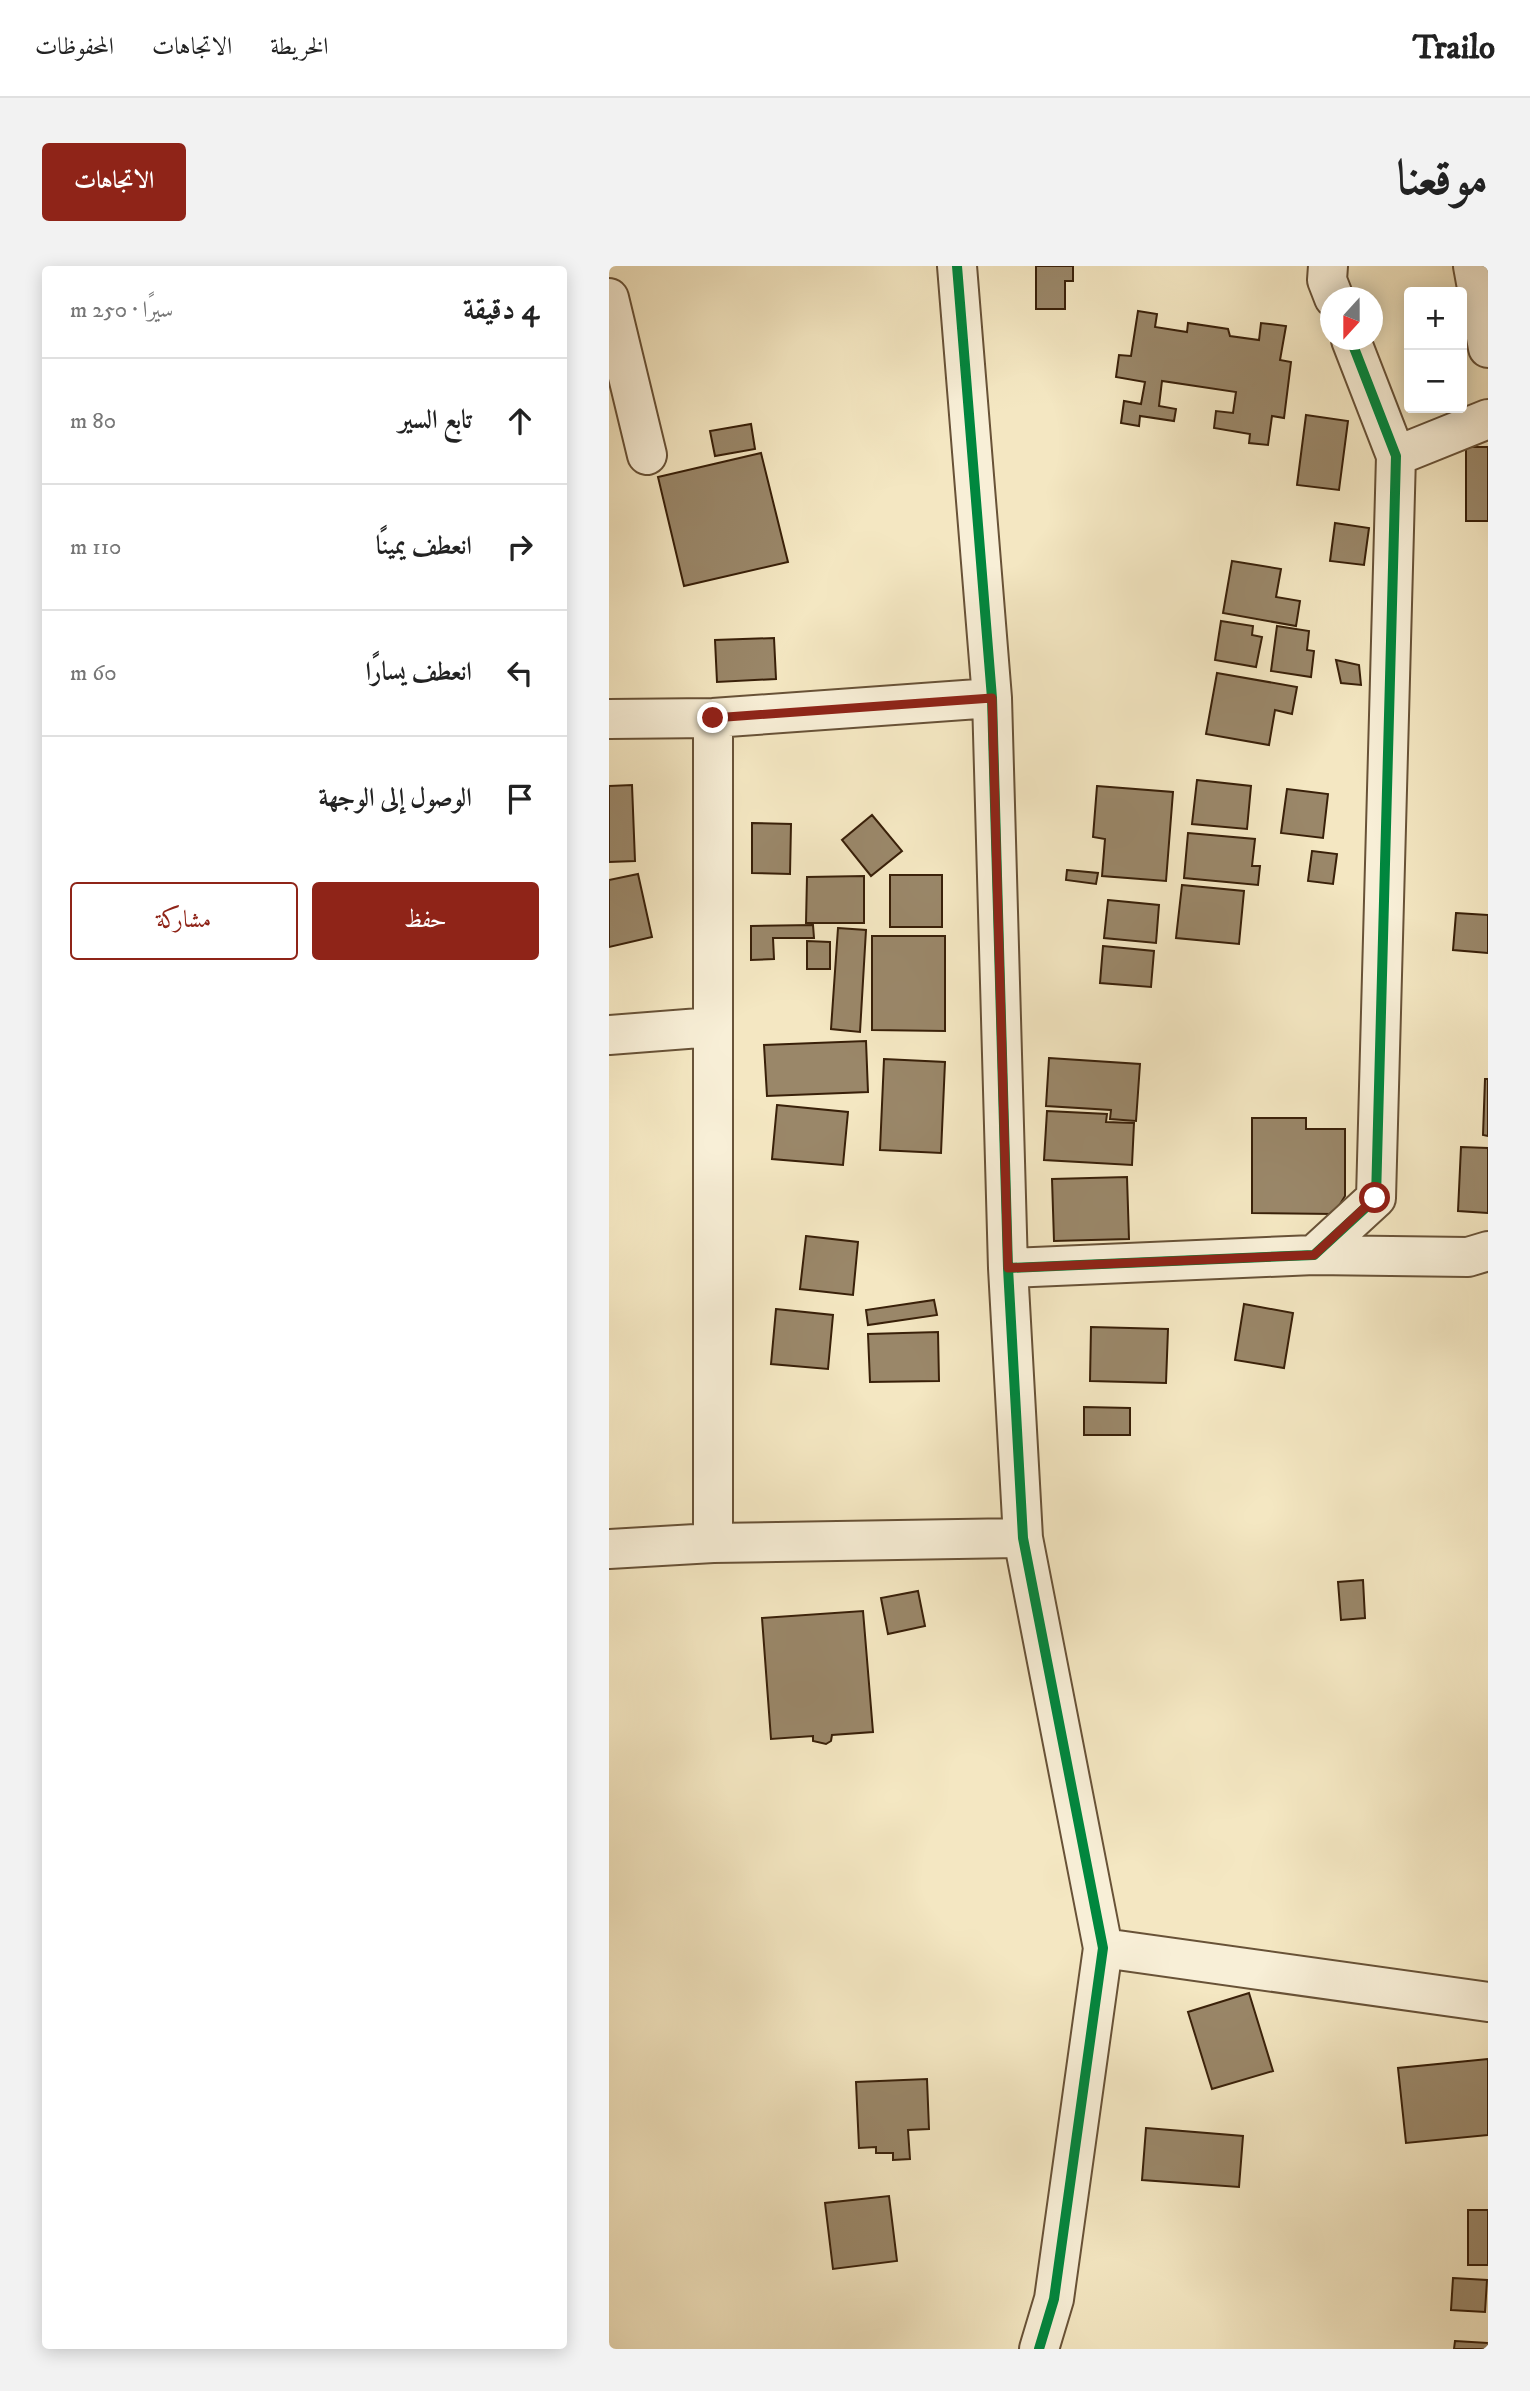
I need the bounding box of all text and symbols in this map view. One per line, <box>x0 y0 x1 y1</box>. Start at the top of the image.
text: Trailo <box>1413 28 1495 69</box>
text: المحفوظات <box>35 32 114 62</box>
text: الاتجاهات <box>152 32 232 62</box>
text: الخريطة <box>270 32 329 62</box>
button: الاتجاهات <box>42 143 186 221</box>
text: موقعنا <box>1396 149 1488 211</box>
north arrow <box>1320 287 1383 350</box>
map controls <box>1404 287 1467 413</box>
button: + <box>1404 287 1467 350</box>
text: 4 دقيقة <box>463 292 539 329</box>
text: سيرًا · 250 m <box>70 296 173 325</box>
button: − <box>1404 350 1467 413</box>
icon: ahead <box>501 402 539 440</box>
text: تابع السير <box>399 404 472 437</box>
text: 80 m <box>70 407 116 436</box>
icon: right <box>501 528 539 566</box>
text: انعطف يمينًا <box>376 530 472 563</box>
text: 110 m <box>70 533 121 562</box>
icon: left <box>501 654 539 692</box>
text: انعطف يسارًا <box>365 656 472 689</box>
text: 60 m <box>70 659 117 688</box>
route end <box>697 702 728 733</box>
icon: arrive <box>501 780 539 818</box>
text: الوصول إلى الوجهة <box>318 782 472 815</box>
button: مشاركة <box>70 882 298 960</box>
button: حفظ <box>312 882 539 960</box>
route start <box>1359 1182 1390 1213</box>

